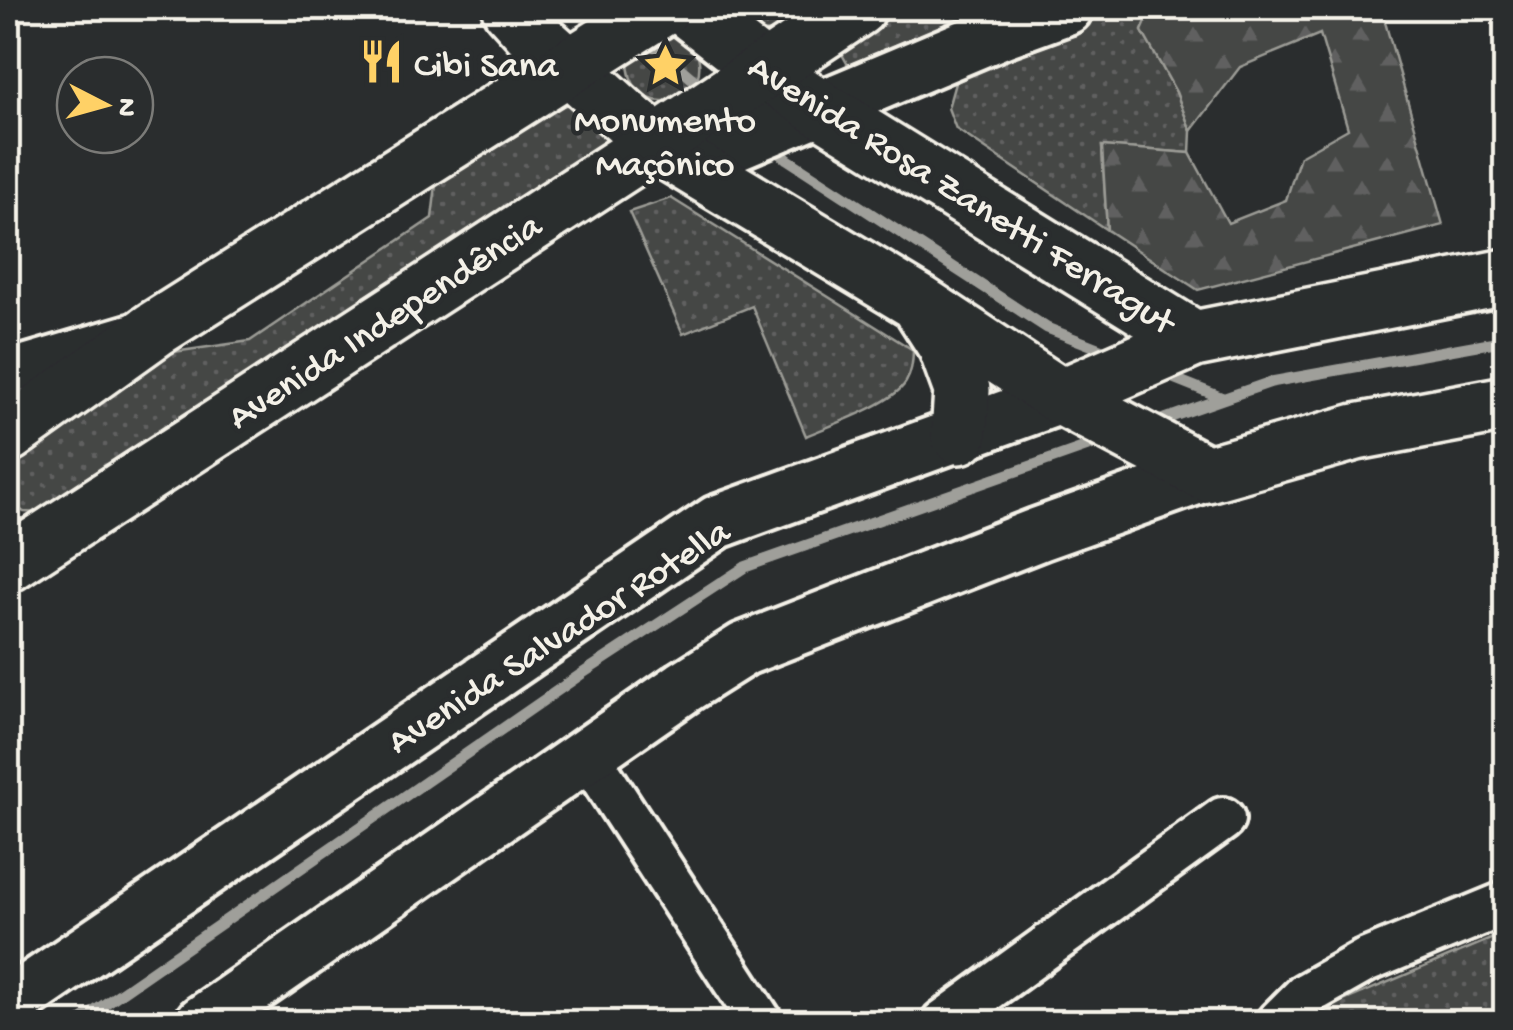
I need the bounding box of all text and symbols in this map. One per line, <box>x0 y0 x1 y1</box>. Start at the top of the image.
restaurant icon: Cibi Sana <box>357 38 405 86</box>
place icon: Monumento Maçônico <box>641 41 689 89</box>
place label: Cibi Sana <box>414 46 560 90</box>
street label: Avenida Rosa Zanetti Ferragut <box>738 47 1184 349</box>
north arrow <box>55 55 155 155</box>
text: N <box>108 96 143 118</box>
place label: Monumento Maçônico <box>574 101 756 189</box>
street label: Avenida Independência <box>221 205 553 442</box>
street label: Avenida Salvador Rotella <box>381 511 741 766</box>

